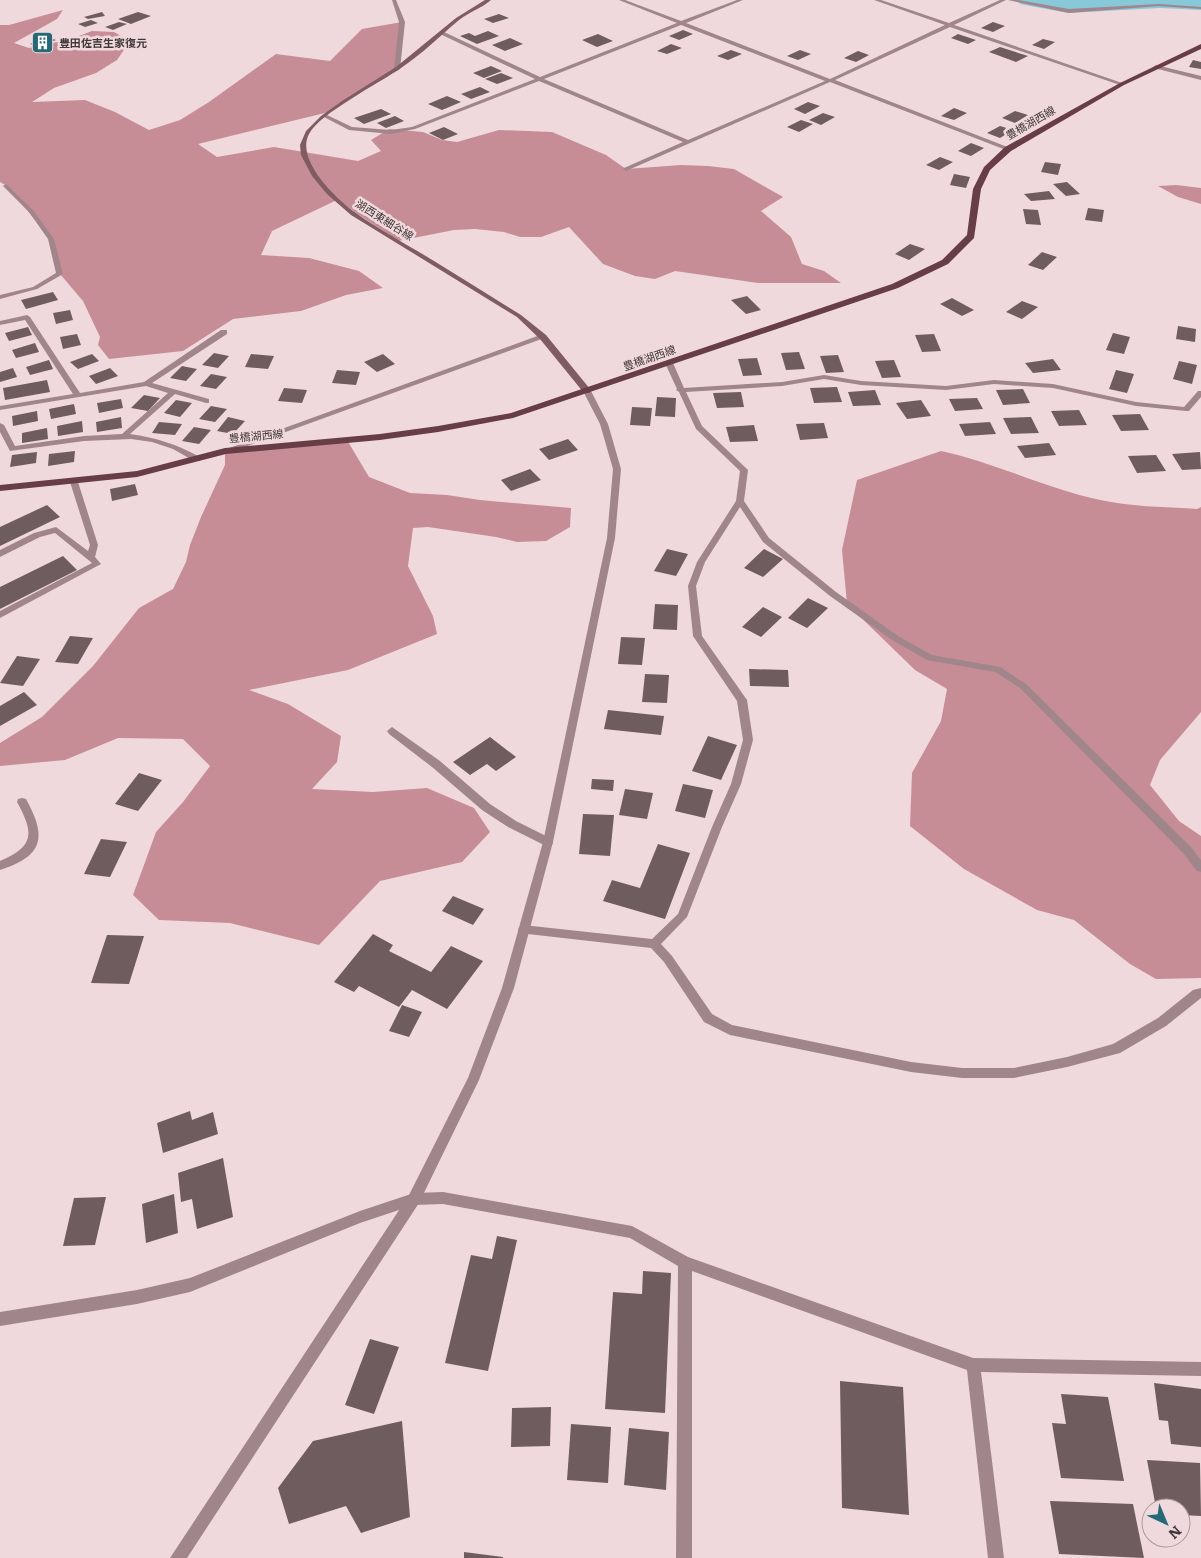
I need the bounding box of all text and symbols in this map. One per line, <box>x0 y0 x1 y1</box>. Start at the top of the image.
building icon: 豊田佐吉生家復元 <box>31 30 55 54</box>
place label: 豊田佐吉生家復元 <box>59 34 147 50</box>
street label: 豊橋湖西線 <box>1002 101 1058 143</box>
street label: 湖西東細谷線 <box>353 195 417 243</box>
street label: 豊橋湖西線 <box>620 340 678 374</box>
street label: 豊橋湖西線 <box>228 425 284 445</box>
north arrow <box>1141 1498 1191 1548</box>
text: N <box>1164 1522 1187 1545</box>

